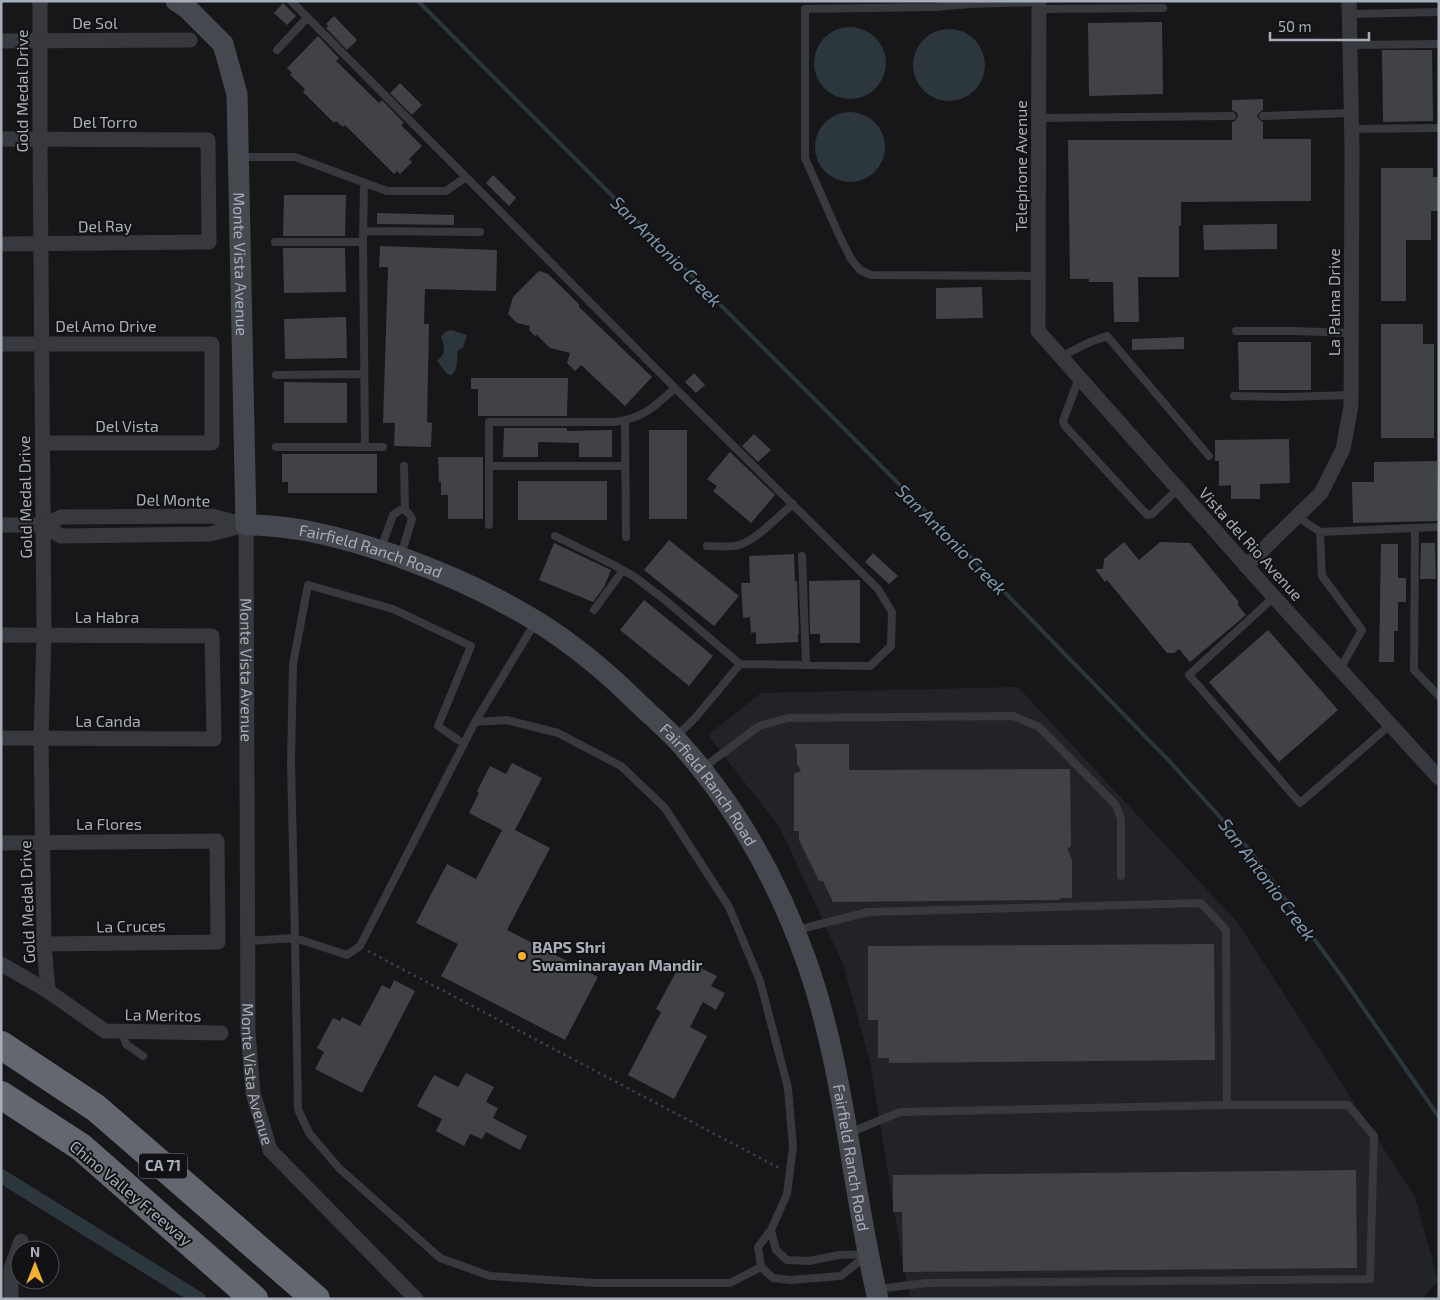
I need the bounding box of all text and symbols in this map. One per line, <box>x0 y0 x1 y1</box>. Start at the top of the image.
scale bar <box>1270 10 1369 42</box>
street label: De Sol <box>72 13 118 32</box>
text: 50 m <box>1278 17 1312 35</box>
street label: Gold Medal Drive <box>12 29 31 153</box>
street label: Telephone Avenue <box>1011 100 1030 232</box>
street label: Del Torro <box>72 112 138 131</box>
water label: San Antonio Creek <box>607 191 727 311</box>
street label: Monte Vista Avenue <box>230 192 252 336</box>
street label: Del Ray <box>78 216 133 235</box>
street label: La Palma Drive <box>1324 248 1343 356</box>
street label: Del Amo Drive <box>55 316 157 335</box>
street label: Del Vista <box>95 416 159 435</box>
street label: Gold Medal Drive <box>14 435 35 559</box>
water label: San Antonio Creek <box>892 479 1012 599</box>
street label: Vista del Rio Avenue <box>1196 483 1307 604</box>
street label: Del Monte <box>136 489 210 510</box>
street label: Fairfield Ranch Road <box>298 520 445 581</box>
street label: Monte Vista Avenue <box>237 598 257 742</box>
street label: La Habra <box>75 607 139 626</box>
street label: La Canda <box>75 711 141 730</box>
street label: Fairfield Ranch Road <box>657 719 761 849</box>
street label: La Flores <box>76 814 142 833</box>
water label: San Antonio Creek <box>1215 814 1321 945</box>
street label: Gold Medal Drive <box>15 840 38 964</box>
street label: La Cruces <box>96 915 166 936</box>
place label: BAPS Shri Swaminarayan Mandir <box>532 937 703 975</box>
marker: BAPS Shri Swaminarayan Mandir <box>516 950 528 962</box>
street label: Monte Vista Avenue <box>239 1003 278 1147</box>
street label: La Meritos <box>124 1004 202 1025</box>
street label: Fairfield Ranch Road <box>830 1082 874 1232</box>
street label: Chino Valley Freeway <box>66 1136 197 1250</box>
road number: CA 71 <box>139 1154 187 1178</box>
north arrow <box>10 1240 60 1290</box>
text: N <box>30 1243 40 1260</box>

